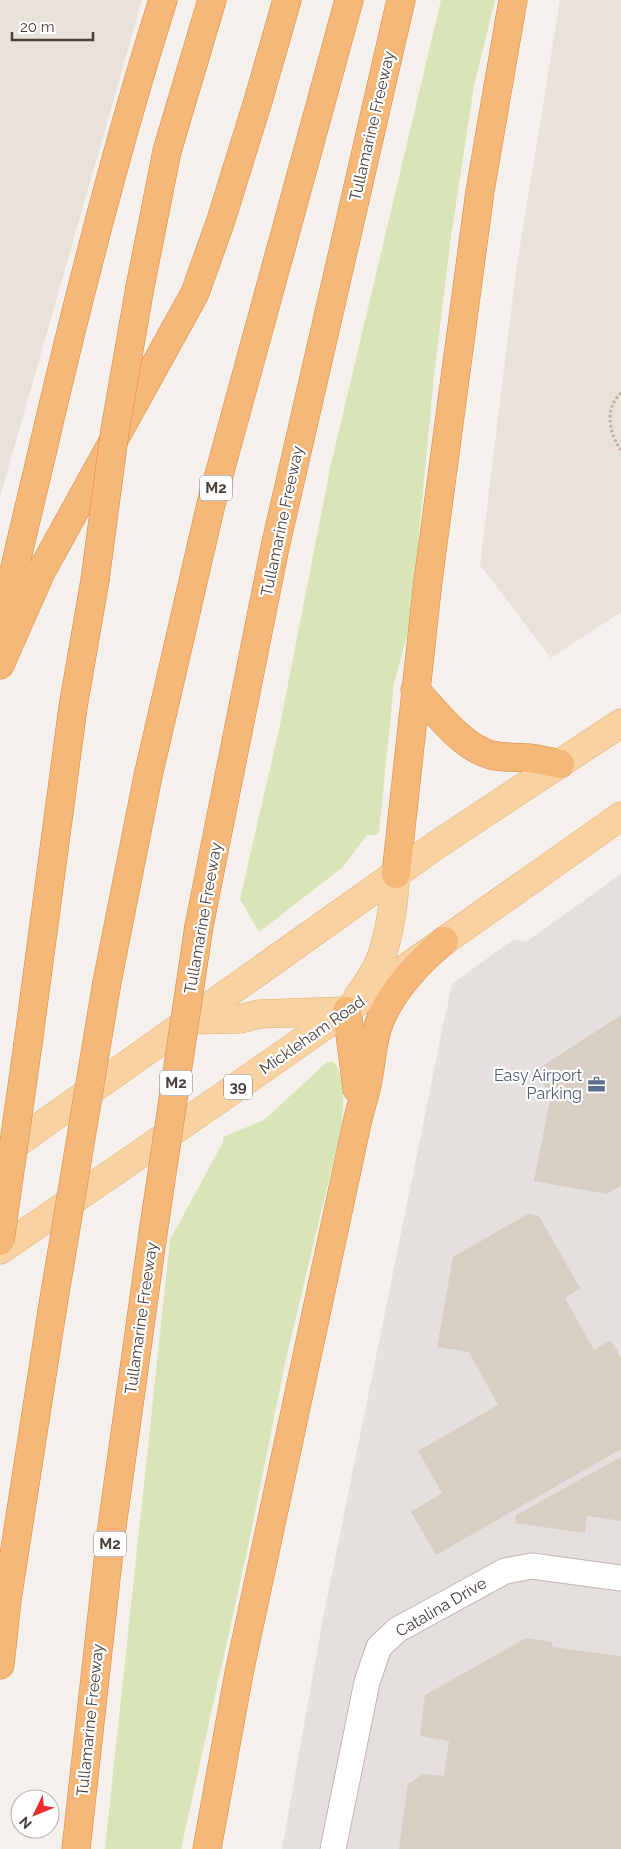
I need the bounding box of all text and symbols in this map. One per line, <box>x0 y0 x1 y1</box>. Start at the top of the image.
scale bar <box>12 10 94 42</box>
text: 20 m <box>20 18 55 36</box>
street label: Tullamarine Freeway <box>345 49 399 203</box>
street label: Tullamarine Freeway <box>257 444 307 598</box>
road number: M2 <box>200 476 232 500</box>
street label: Tullamarine Freeway <box>180 841 226 995</box>
street label: Mickleham Road <box>256 992 368 1078</box>
place label: Easy Airport Parking <box>494 1066 583 1103</box>
road number: M2 <box>160 1070 192 1096</box>
road number: 39 <box>224 1074 252 1100</box>
office icon: Easy Airport Parking <box>586 1074 606 1094</box>
street label: Tullamarine Freeway <box>121 1240 161 1395</box>
road number: M2 <box>94 1532 126 1556</box>
street label: Catalina Drive <box>392 1573 490 1641</box>
street label: Tullamarine Freeway <box>73 1642 107 1797</box>
north arrow <box>10 1789 60 1839</box>
text: N <box>16 1814 35 1832</box>

